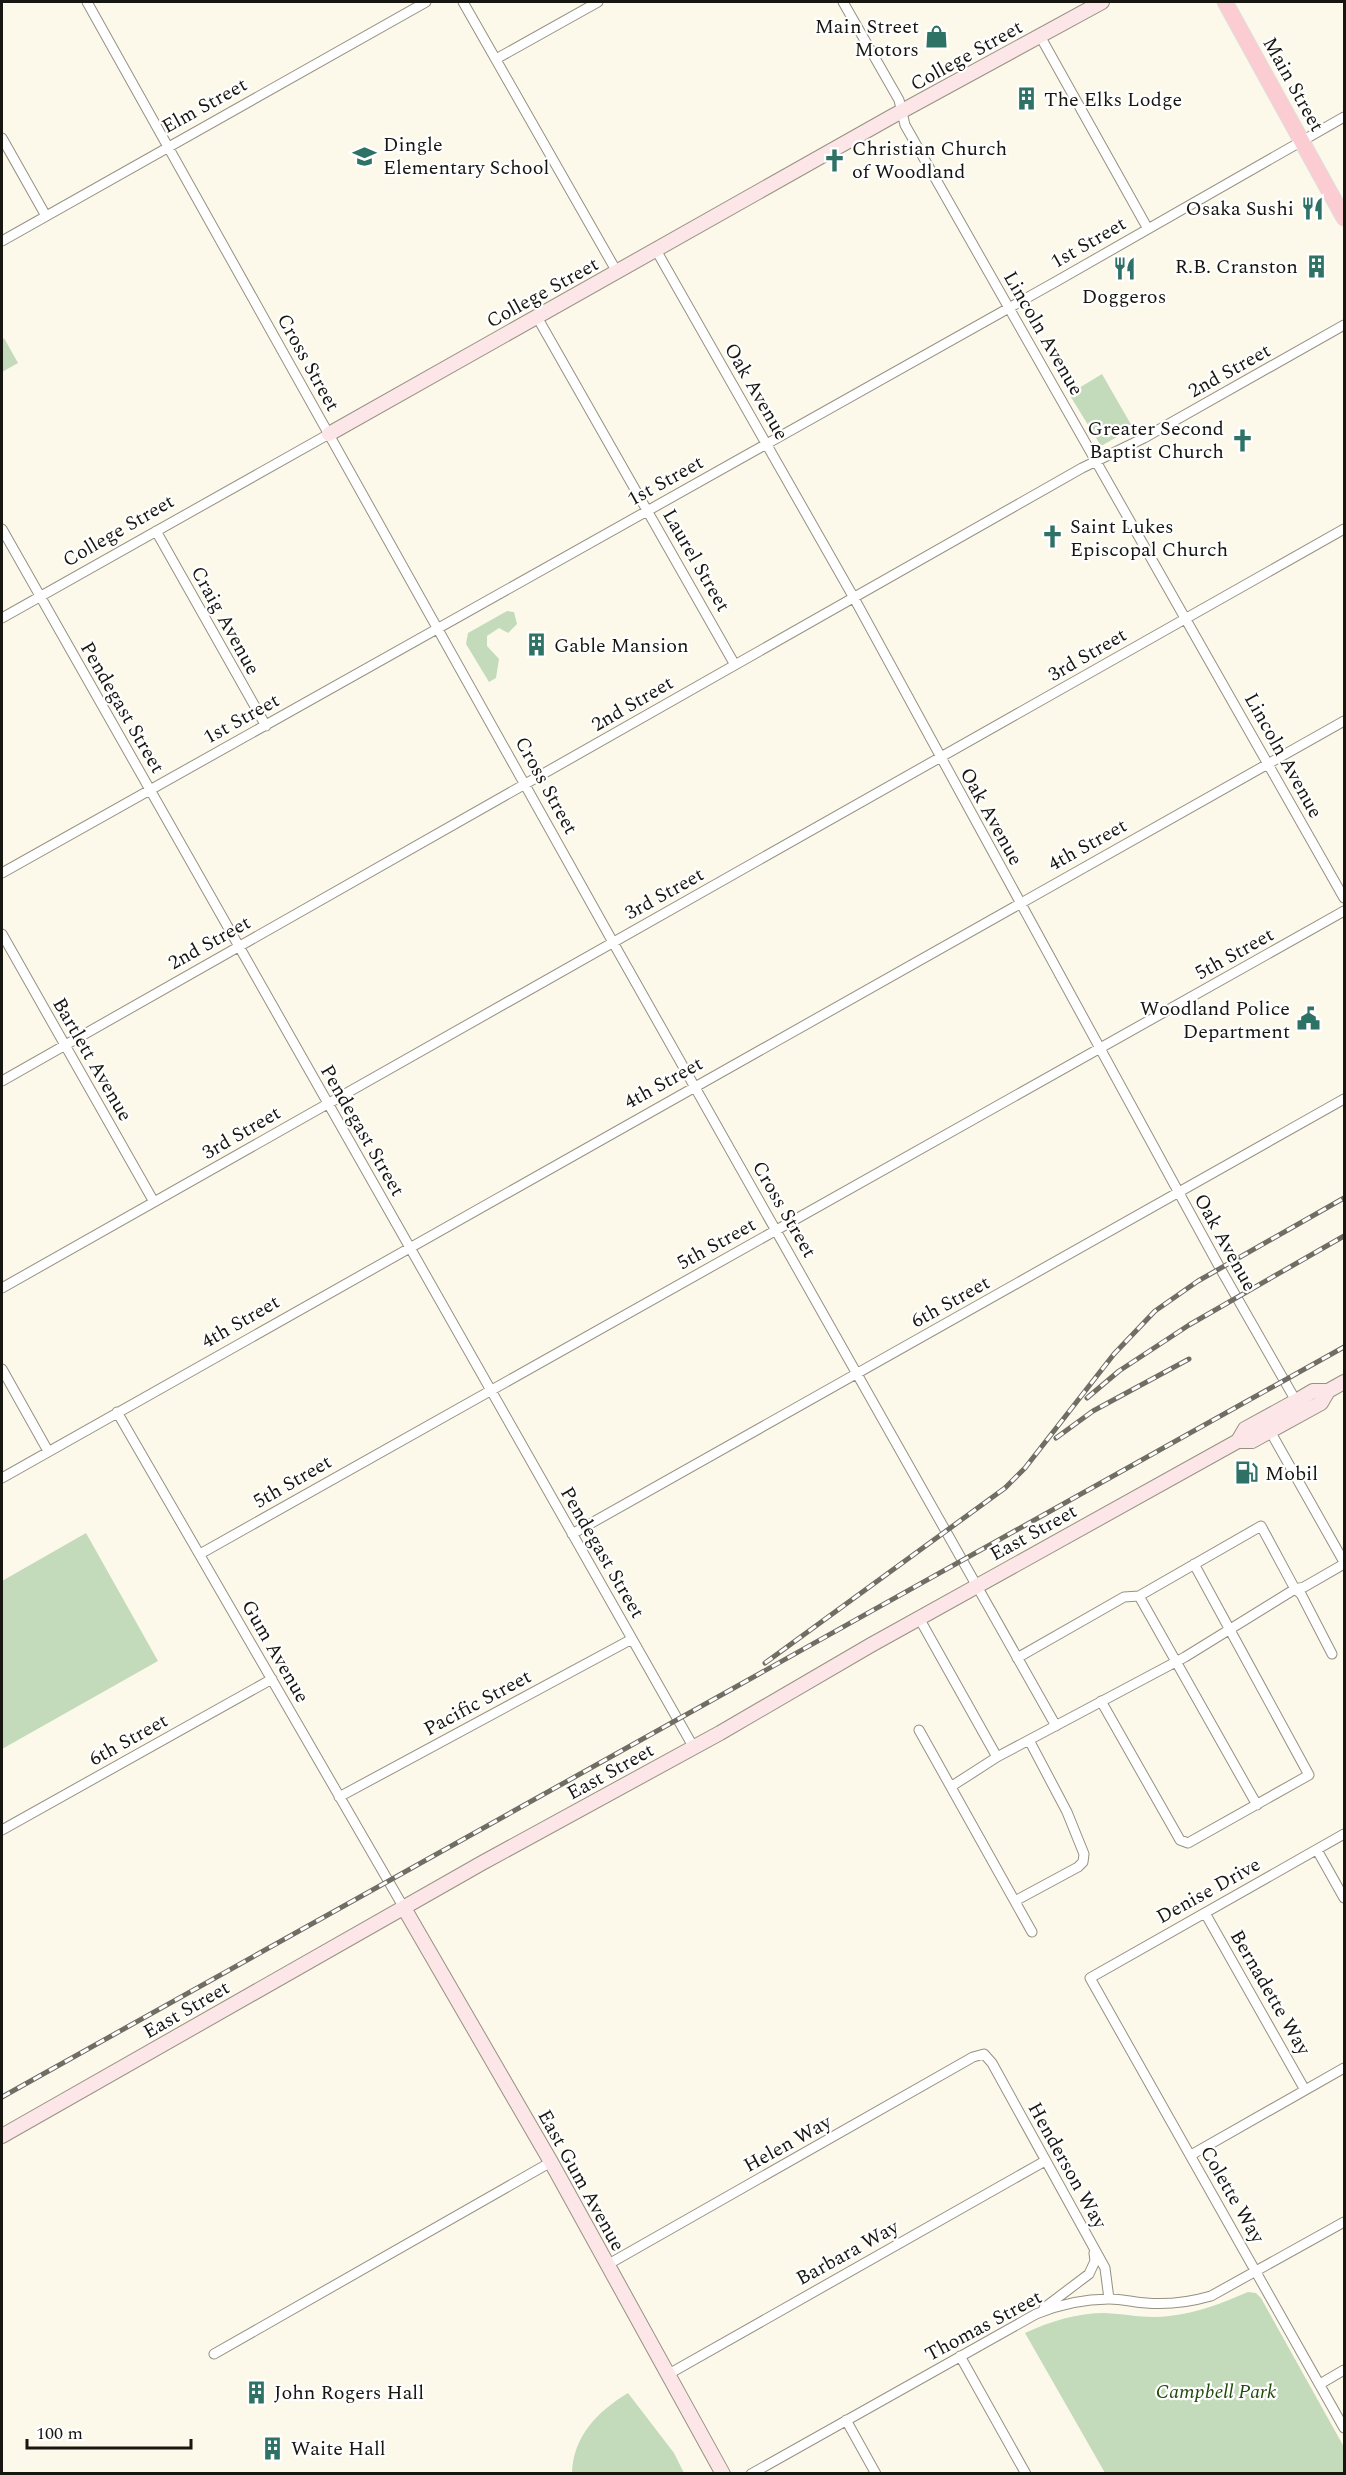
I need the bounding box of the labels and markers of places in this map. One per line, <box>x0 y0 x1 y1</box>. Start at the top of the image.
place label: Main Street Motors <box>815 12 919 65</box>
shop icon: Main Street Motors <box>924 24 950 50</box>
place label: The Elks Lodge <box>1044 85 1182 115</box>
building icon: The Elks Lodge <box>1013 86 1039 112</box>
place label: Dingle Elementary School <box>383 130 549 183</box>
place label: Christian Church of Woodland <box>852 134 1007 187</box>
school or university icon: Dingle Elementary School <box>352 143 378 169</box>
church icon: Christian Church of Woodland <box>821 147 847 173</box>
place label: Osaka Sushi <box>1186 194 1294 224</box>
restaurant icon: Osaka Sushi <box>1299 195 1325 221</box>
place label: R.B. Cranston <box>1175 252 1298 282</box>
building icon: R.B. Cranston <box>1303 253 1329 279</box>
restaurant icon: Doggeros <box>1111 255 1137 281</box>
place label: Doggeros <box>1082 282 1166 312</box>
place label: Greater Second Baptist Church <box>1088 414 1224 467</box>
church icon: Greater Second Baptist Church <box>1229 427 1255 453</box>
place label: Saint Lukes Episcopal Church <box>1070 512 1228 565</box>
church icon: Saint Lukes Episcopal Church <box>1039 524 1065 550</box>
place label: Gable Mansion <box>554 631 689 661</box>
building icon: Gable Mansion <box>523 632 549 658</box>
place label: Woodland Police Department <box>1140 994 1290 1047</box>
public building icon: Woodland Police Department <box>1295 1006 1321 1032</box>
place label: Mobil <box>1265 1459 1318 1489</box>
fuel station icon: Mobil <box>1234 1460 1260 1486</box>
place label: John Rogers Hall <box>274 2378 424 2408</box>
building icon: John Rogers Hall <box>243 2379 269 2405</box>
place label: Waite Hall <box>291 2434 386 2464</box>
building icon: Waite Hall <box>260 2435 286 2461</box>

